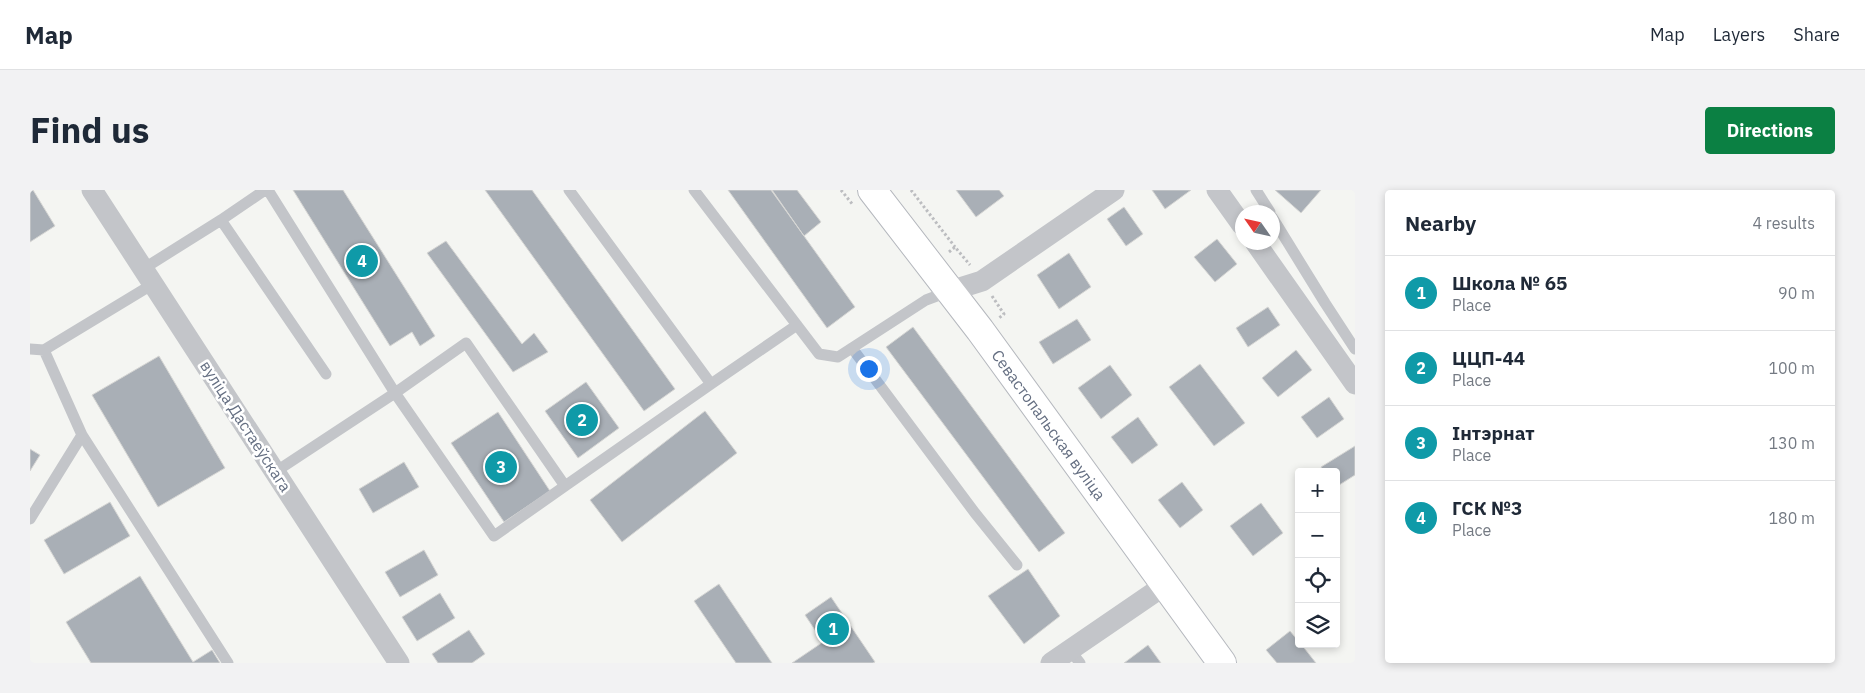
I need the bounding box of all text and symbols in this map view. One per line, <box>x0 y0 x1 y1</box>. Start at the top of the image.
text: Map <box>25 19 73 51</box>
text: Map <box>1650 23 1685 46</box>
text: Layers <box>1713 23 1765 46</box>
text: Share <box>1793 23 1840 46</box>
text: Find us <box>30 107 149 153</box>
button: Directions <box>1705 107 1835 154</box>
north arrow <box>1235 205 1280 250</box>
text: Nearby <box>1405 209 1476 237</box>
text: 4 results <box>1752 213 1815 233</box>
pin: 4 <box>346 242 378 280</box>
text: Школа № 65 <box>1452 271 1567 295</box>
text: 1 <box>1416 283 1426 303</box>
text: 90 m <box>1778 283 1815 303</box>
text: Place <box>1452 295 1491 315</box>
street label: Севастопальская вуліца <box>988 346 1111 504</box>
text: ЦЦП-44 <box>1452 346 1525 370</box>
your location <box>856 356 882 382</box>
street label: вуліца Дастаеўскага <box>196 357 296 496</box>
text: 2 <box>1416 358 1426 378</box>
text: 100 m <box>1768 358 1815 378</box>
text: Place <box>1452 370 1491 390</box>
pin: 2 <box>566 401 598 439</box>
text: Інтэрнат <box>1452 421 1535 445</box>
text: 3 <box>1416 433 1426 453</box>
text: 130 m <box>1768 433 1815 453</box>
text: Place <box>1452 445 1491 465</box>
pin: 3 <box>485 448 517 486</box>
map controls <box>1295 468 1340 648</box>
button: + <box>1295 468 1340 513</box>
text: ГСК №3 <box>1452 496 1523 520</box>
text: 4 <box>1416 508 1426 528</box>
text: 180 m <box>1768 508 1815 528</box>
button: − <box>1295 513 1340 558</box>
text: Place <box>1452 520 1491 540</box>
button: locate <box>1295 558 1340 603</box>
button: layers <box>1295 603 1340 648</box>
pin: 1 <box>817 610 849 648</box>

